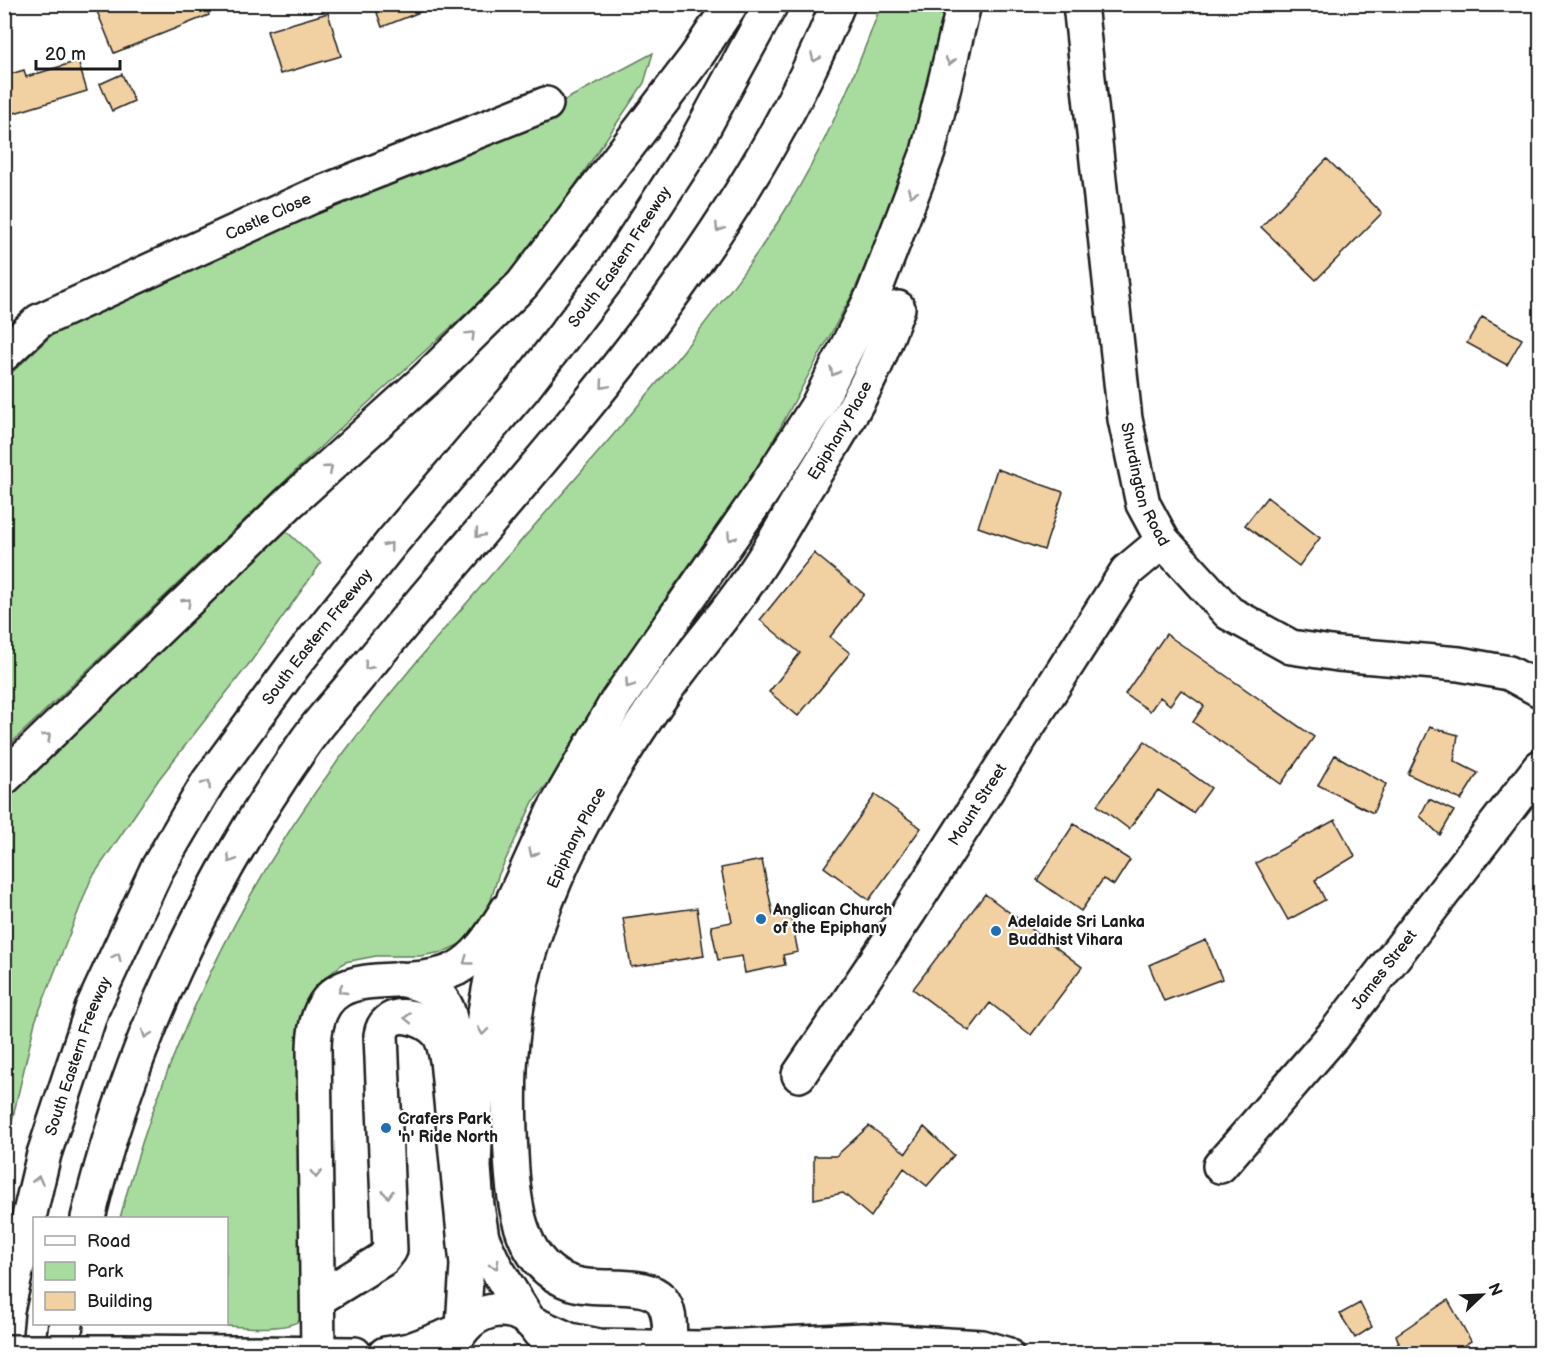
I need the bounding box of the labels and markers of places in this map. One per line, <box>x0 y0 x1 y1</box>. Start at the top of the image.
place label: Anglican Church of the Epiphany <box>772 901 892 938</box>
marker: Anglican Church of the Epiphany <box>754 912 768 926</box>
place label: Adelaide Sri Lanka Buddhist Vihara <box>1007 913 1145 950</box>
marker: Adelaide Sri Lanka Buddhist Vihara <box>989 924 1003 938</box>
place label: Crafers Park 'n' Ride North <box>398 1110 498 1147</box>
marker: Crafers Park 'n' Ride North <box>379 1121 393 1135</box>

